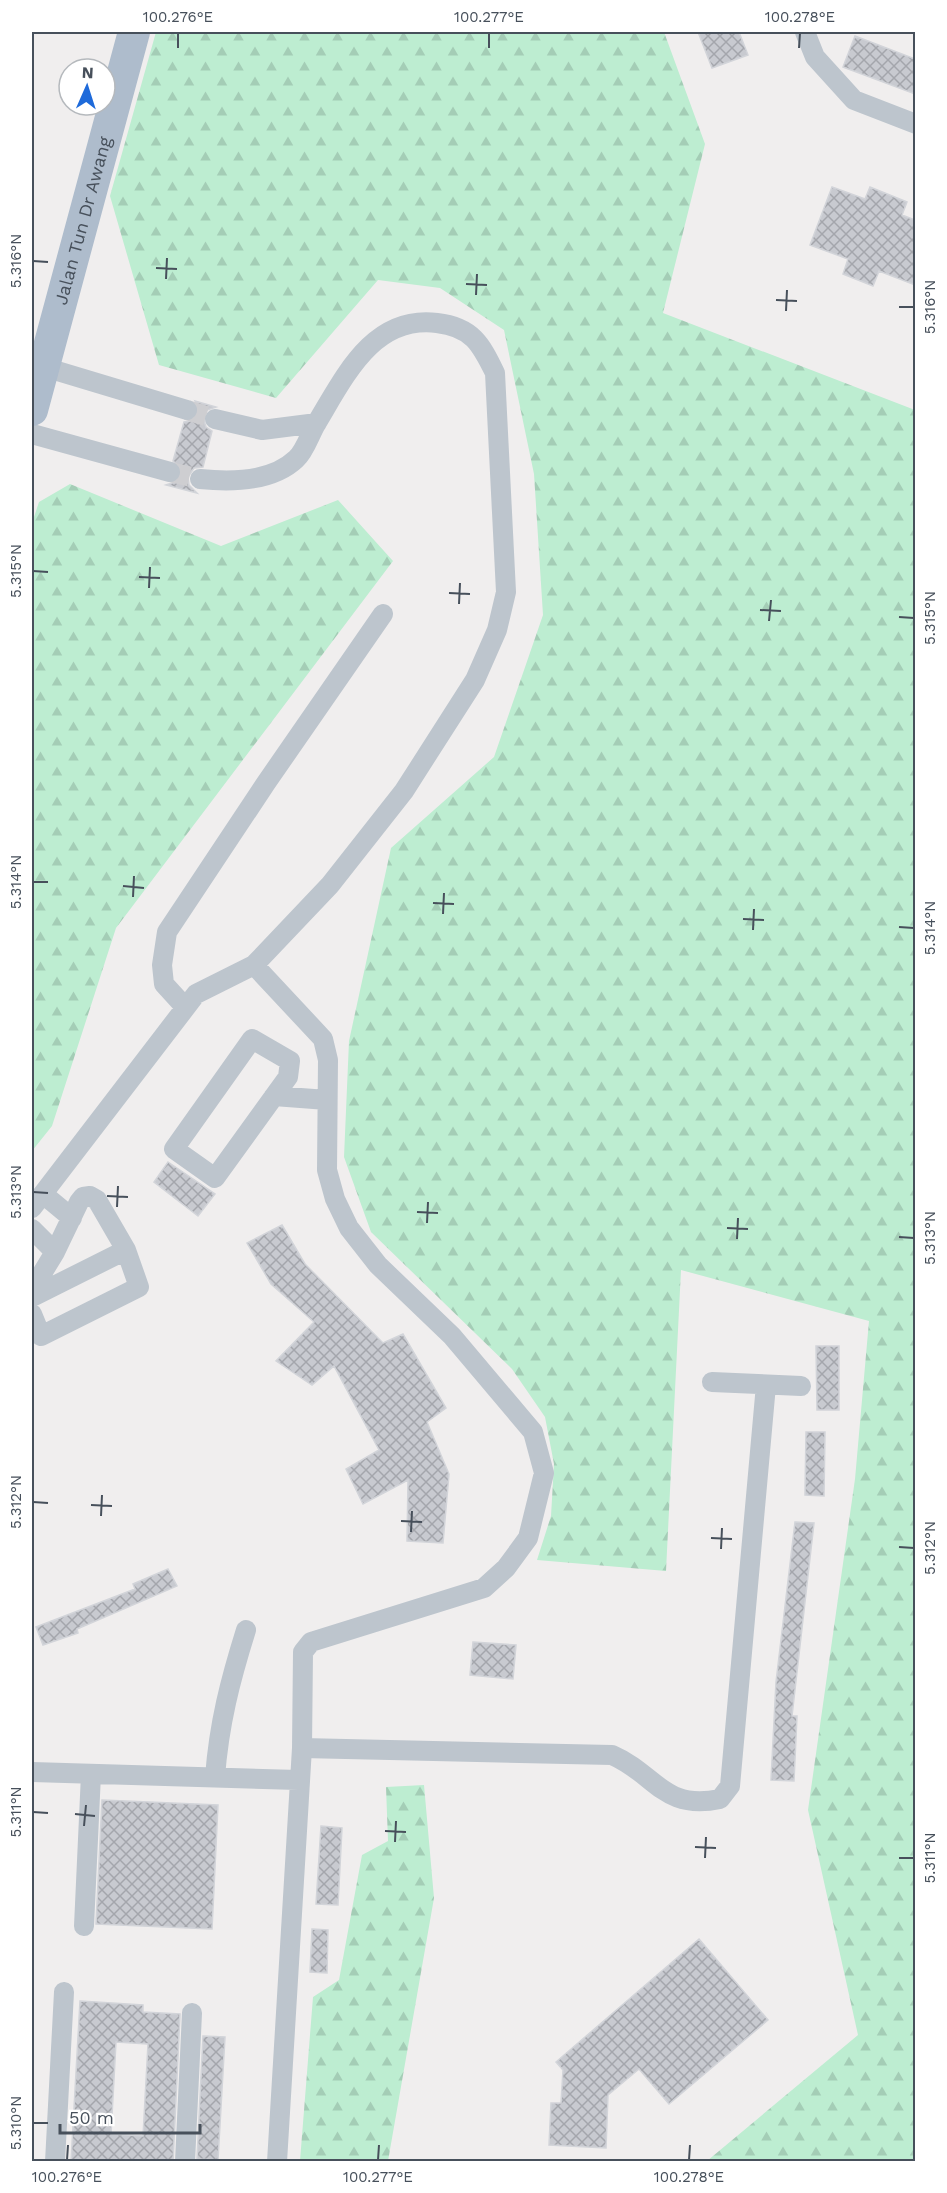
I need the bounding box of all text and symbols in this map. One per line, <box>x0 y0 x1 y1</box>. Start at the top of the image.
text: 100.276°E <box>143 8 213 26</box>
text: 100.277°E <box>454 8 524 26</box>
text: 100.278°E <box>765 8 835 26</box>
north arrow <box>57 57 117 117</box>
text: N <box>81 63 94 82</box>
street label: Jalan Tun Dr Awang <box>50 134 115 307</box>
text: 5.316°N <box>7 234 25 288</box>
text: 5.316°N <box>921 280 939 334</box>
text: 5.315°N <box>7 544 25 598</box>
text: 5.315°N <box>921 591 939 645</box>
text: 5.314°N <box>7 855 25 909</box>
text: 5.314°N <box>921 901 939 955</box>
text: 5.313°N <box>7 1165 25 1219</box>
text: 5.313°N <box>921 1211 939 1265</box>
text: 5.312°N <box>7 1475 25 1529</box>
text: 5.312°N <box>921 1521 939 1575</box>
text: 5.311°N <box>7 1786 25 1838</box>
text: 5.311°N <box>921 1832 939 1884</box>
text: 5.310°N <box>7 2096 25 2150</box>
scale bar <box>60 2097 200 2135</box>
text: 50 m <box>69 2107 114 2128</box>
text: 100.276°E <box>32 2168 102 2186</box>
text: 100.277°E <box>343 2168 413 2186</box>
text: 100.278°E <box>654 2168 724 2186</box>

